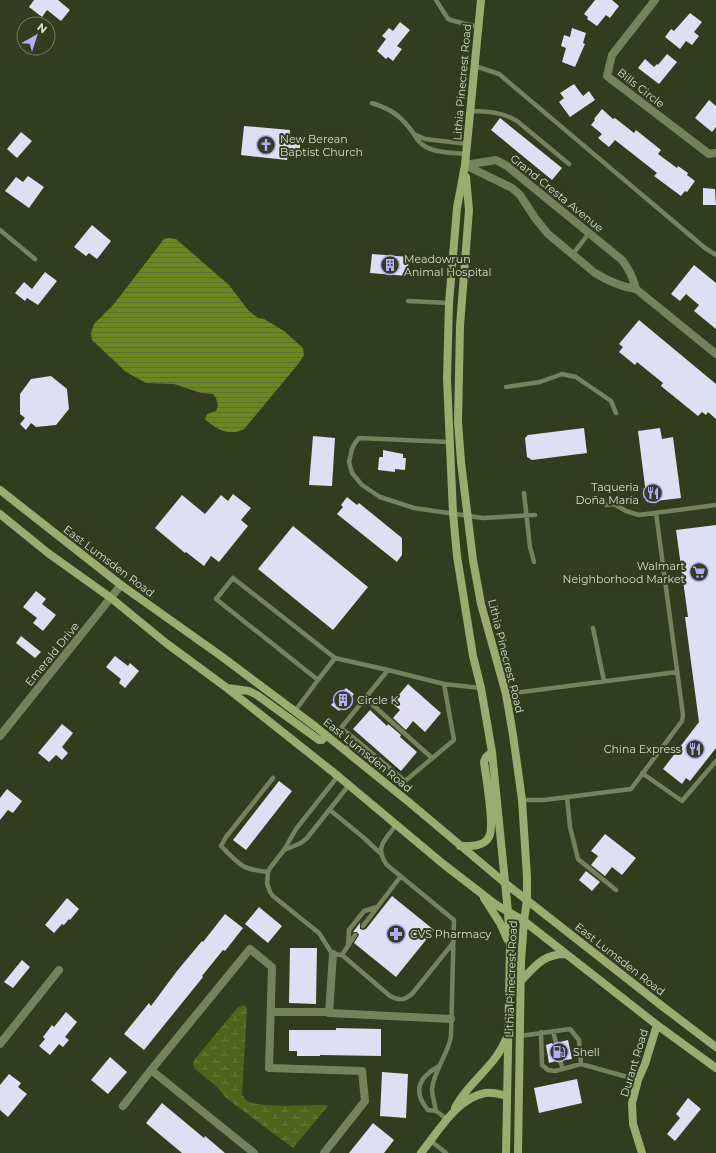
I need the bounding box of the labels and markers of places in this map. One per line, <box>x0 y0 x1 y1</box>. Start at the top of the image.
place label: New Berean Baptist Church <box>280 132 363 159</box>
church icon: New Berean Baptist Church <box>255 134 277 156</box>
place label: Meadowrun Animal Hospital <box>404 252 492 279</box>
building icon: Meadowrun Animal Hospital <box>379 254 401 276</box>
place label: Taqueria Doña Maria <box>575 480 639 507</box>
restaurant icon: Taqueria Doña Maria <box>642 482 664 504</box>
place label: Walmart Neighborhood Market <box>562 559 686 586</box>
supermarket icon: Walmart Neighborhood Market <box>688 561 710 583</box>
building icon: Circle K <box>332 689 354 711</box>
place label: Circle K <box>357 693 399 707</box>
restaurant icon: China Express <box>684 738 706 760</box>
place label: China Express <box>604 742 682 756</box>
pharmacy icon: CVS Pharmacy <box>385 923 407 945</box>
place label: CVS Pharmacy <box>410 927 491 941</box>
fuel station icon: Shell <box>548 1041 570 1063</box>
place label: Shell <box>573 1045 600 1059</box>

